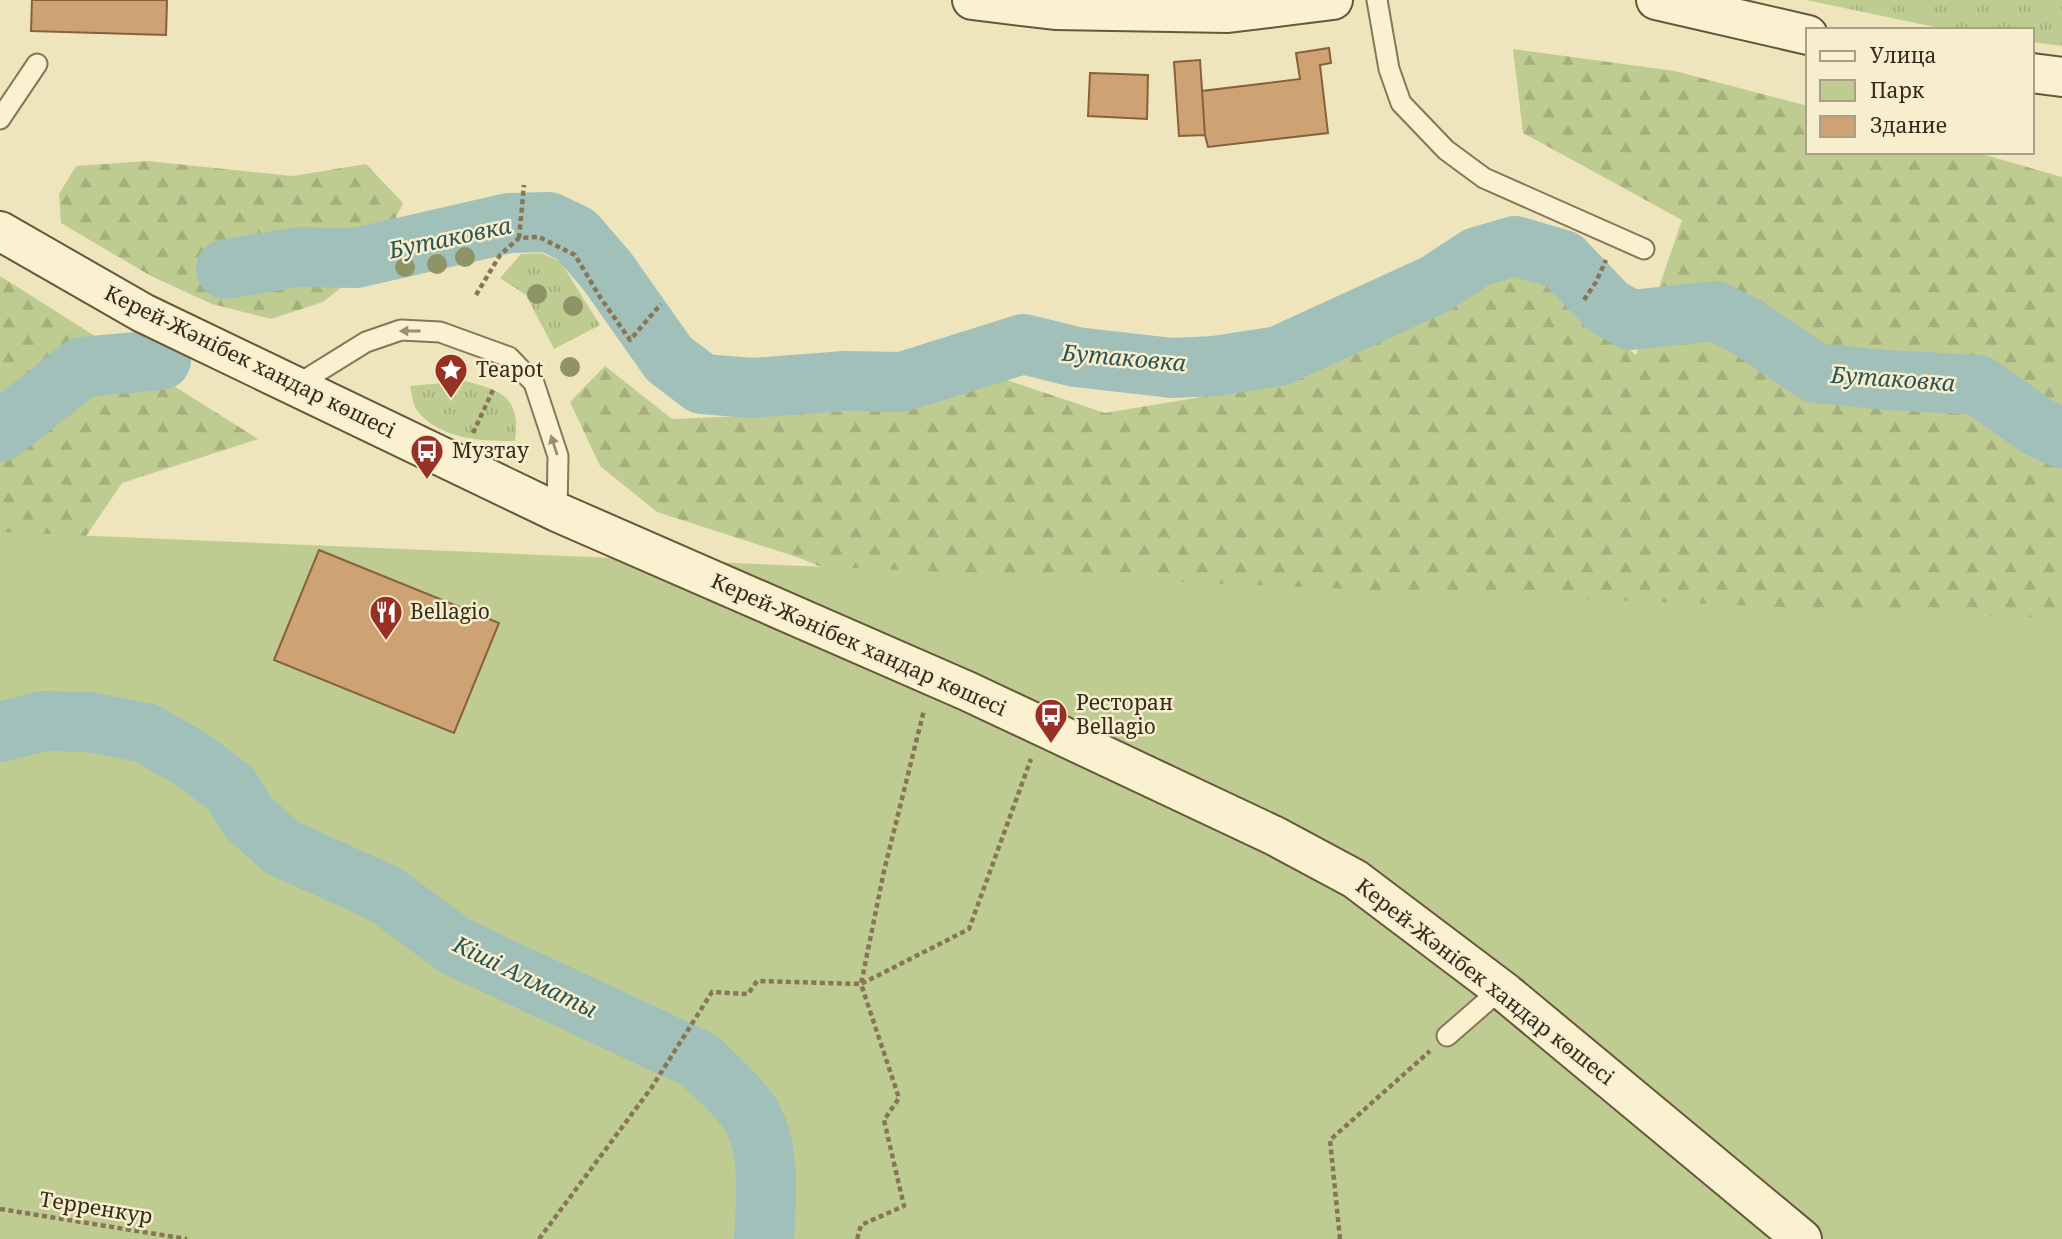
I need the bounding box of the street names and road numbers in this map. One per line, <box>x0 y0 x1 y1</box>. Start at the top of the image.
street label: Керей-Жәнібек хандар көшесі <box>100 278 401 444</box>
street label: Керей-Жәнібек хандар көшесі <box>707 566 1012 722</box>
street label: Керей-Жәнібек хандар көшесі <box>1351 871 1621 1091</box>
street label: Терренкур <box>38 1184 155 1230</box>

